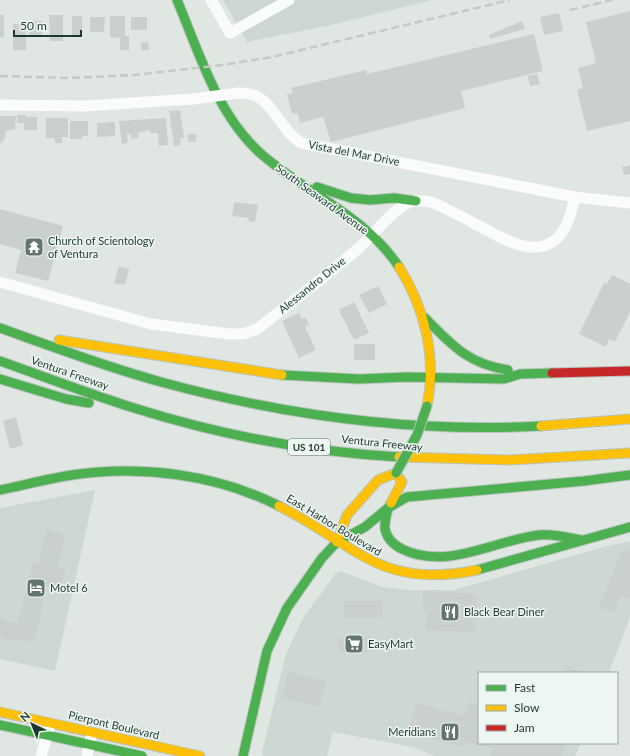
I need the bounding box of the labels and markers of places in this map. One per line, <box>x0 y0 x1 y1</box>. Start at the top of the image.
place label: Church of Scientology of Ventura <box>48 234 155 260</box>
temple icon: Church of Scientology of Ventura <box>23 236 45 258</box>
hotel icon: Motel 6 <box>25 577 47 599</box>
place label: Motel 6 <box>50 581 88 594</box>
restaurant icon: Black Bear Diner <box>439 601 461 623</box>
place label: Black Bear Diner <box>464 605 544 618</box>
supermarket icon: EasyMart <box>343 633 365 655</box>
place label: EasyMart <box>368 637 413 650</box>
restaurant icon: Meridians <box>439 721 461 743</box>
place label: Meridians <box>388 725 436 738</box>

